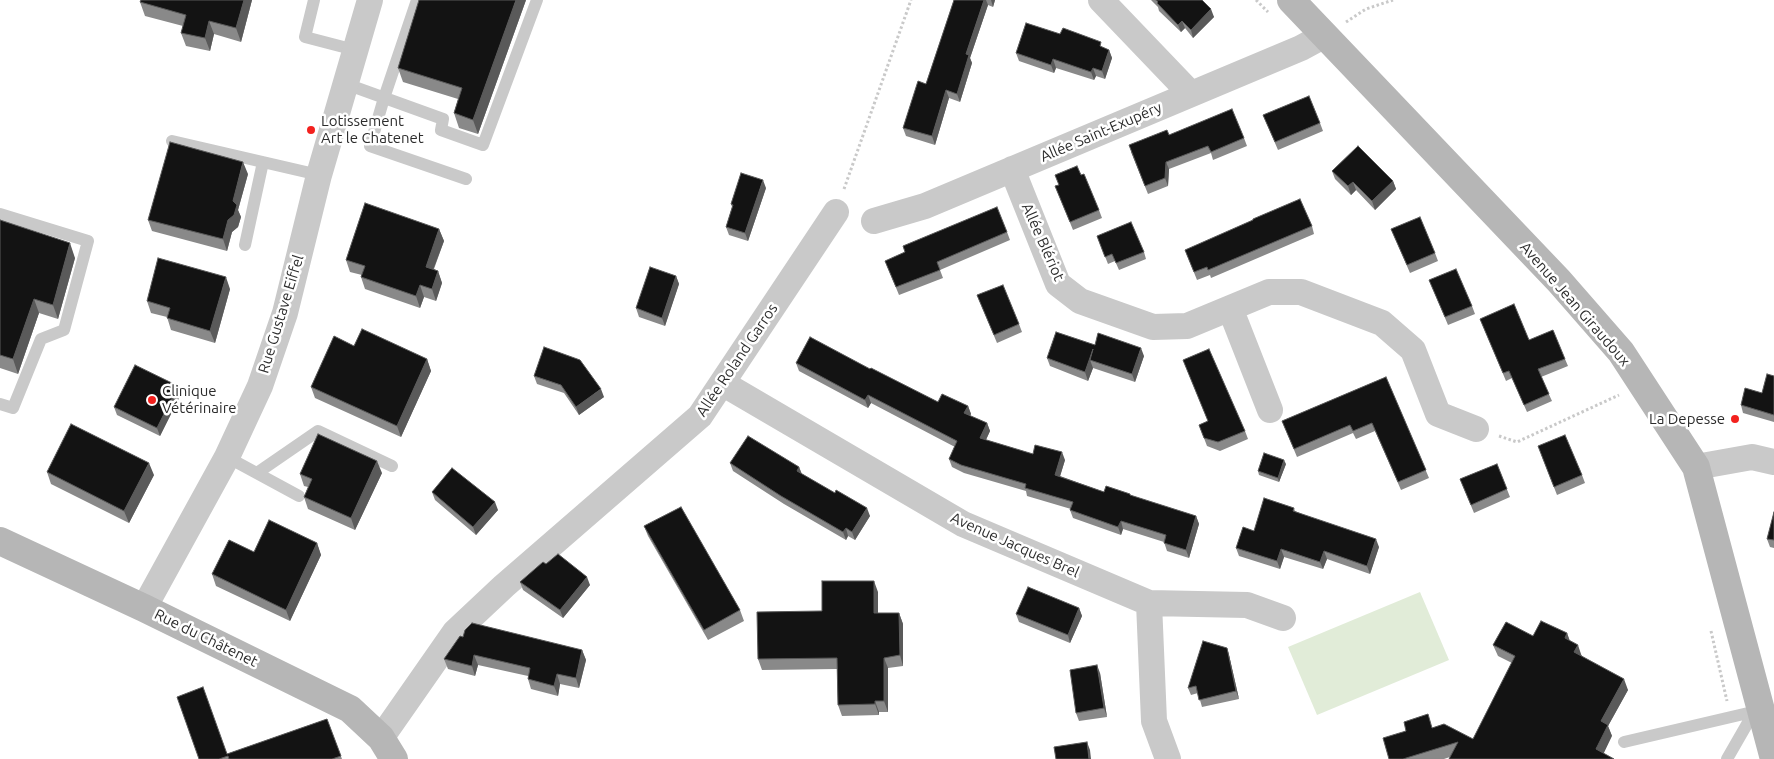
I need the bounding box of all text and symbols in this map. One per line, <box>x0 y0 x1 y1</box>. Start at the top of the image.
street label: Allée Saint-Exupéry <box>1038 98 1164 166</box>
place label: Lotissement Art le Chatenet <box>321 112 424 147</box>
marker: Lotissement Art le Chatenet <box>305 124 317 136</box>
street label: Allée Blériot <box>1018 200 1068 284</box>
street label: Avenue Jean Giraudoux <box>1516 238 1634 370</box>
street label: Rue Gustave Eiffel <box>254 253 308 375</box>
street label: Allée Roland Garros <box>693 300 781 420</box>
place label: Clinique Vétérinaire <box>162 382 237 417</box>
marker: Clinique Vétérinaire <box>146 394 158 406</box>
place label: La Depesse <box>1649 410 1725 428</box>
marker: La Depesse <box>1729 413 1741 425</box>
street label: Avenue Jacques Brel <box>948 509 1082 581</box>
street label: Rue du Châtenet <box>151 605 261 671</box>

